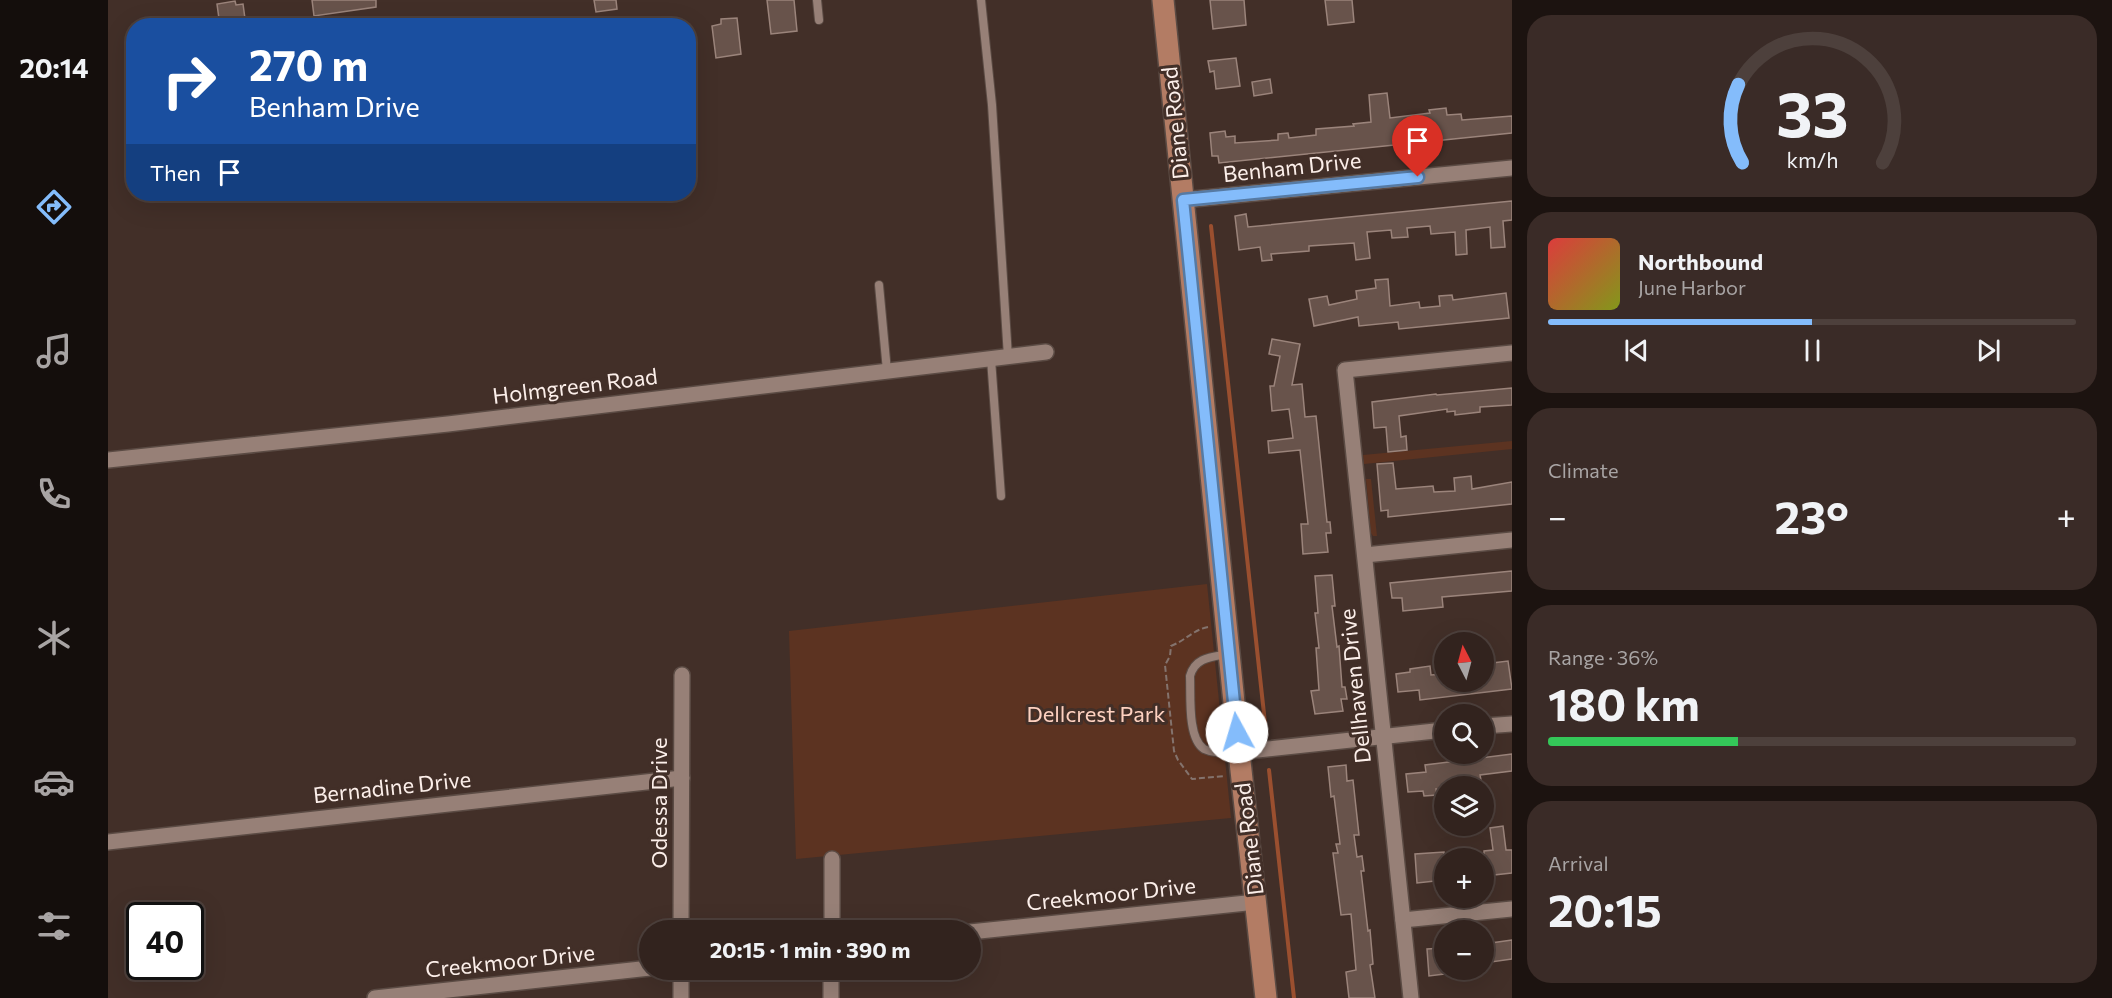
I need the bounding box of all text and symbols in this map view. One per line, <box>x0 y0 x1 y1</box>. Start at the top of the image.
text: 270 m <box>249 38 368 90</box>
icon: right <box>150 42 228 120</box>
text: 20:14 <box>19 51 89 84</box>
street label: Diane Road <box>1155 65 1194 181</box>
text: 33 <box>1776 74 1848 150</box>
text: Benham Drive <box>249 90 420 123</box>
pin <box>1392 115 1443 177</box>
icon: arrive <box>1401 124 1434 157</box>
street label: Benham Drive <box>1221 146 1363 187</box>
text: km/h <box>1786 146 1838 172</box>
icon: arrive <box>213 156 246 189</box>
text: Then <box>150 159 201 186</box>
icon: directions <box>33 186 75 228</box>
text: Northbound <box>1638 248 1763 275</box>
text: June Harbor <box>1638 275 1746 299</box>
icon: music <box>33 330 75 372</box>
icon: previous <box>1620 334 1653 367</box>
icon: pause <box>1796 334 1829 367</box>
icon: next <box>1972 334 2005 367</box>
street label: Holmgreen Road <box>491 362 659 409</box>
text: Climate <box>1548 458 1618 482</box>
icon: phone <box>33 473 75 515</box>
text: 23° <box>1775 488 1849 543</box>
text: − <box>1548 495 1567 536</box>
text: + <box>2057 495 2076 536</box>
street label: Dellhaven Drive <box>1333 607 1376 765</box>
icon: climate <box>33 617 75 659</box>
north arrow <box>1434 632 1494 692</box>
map controls <box>1434 632 1494 980</box>
text: Range · 36% <box>1548 645 1658 669</box>
text: 180 km <box>1548 675 1700 730</box>
park label: Dellcrest Park <box>1026 700 1166 727</box>
position arrow <box>1205 700 1269 764</box>
button: search <box>1434 704 1494 764</box>
street label: Odessa Drive <box>645 737 672 869</box>
icon: car <box>33 761 75 803</box>
street label: Bernadine Drive <box>312 765 472 808</box>
button: layers <box>1434 776 1494 836</box>
street label: Diane Road <box>1228 781 1269 897</box>
button: + <box>1434 848 1494 908</box>
text: Arrival <box>1548 851 1609 875</box>
street label: Creekmoor Drive <box>1025 871 1197 916</box>
text: 20:15 <box>1548 881 1662 936</box>
speed limit sign: 40 <box>126 902 204 980</box>
icon: filters <box>33 905 75 947</box>
button: − <box>1434 920 1494 980</box>
text: 20:15 · 1 min · 390 m <box>710 936 910 963</box>
street label: Creekmoor Drive <box>424 938 596 983</box>

